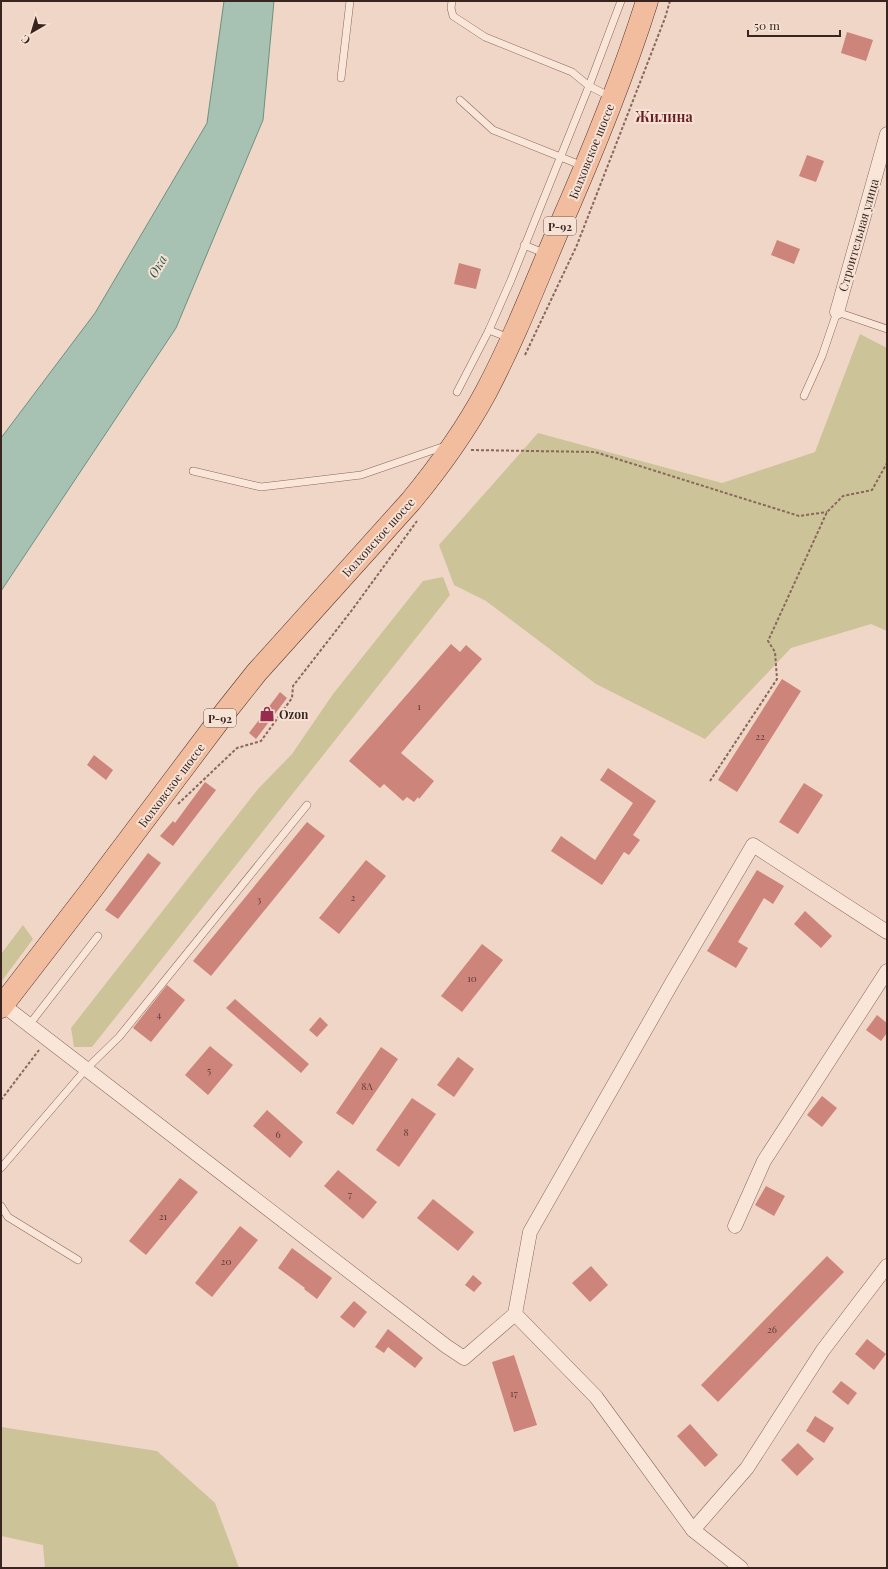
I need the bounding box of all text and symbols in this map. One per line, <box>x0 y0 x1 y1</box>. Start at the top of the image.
north arrow <box>12 12 52 52</box>
scale bar <box>748 12 840 38</box>
text: 50 m <box>754 17 780 33</box>
text: С <box>18 32 33 49</box>
street label: Болховское шоссе <box>565 101 617 201</box>
district label: Жилина <box>634 107 693 126</box>
street label: Строительная улица <box>834 177 882 293</box>
road number: Р-92 <box>544 217 576 235</box>
water label: Ока <box>144 251 170 280</box>
street label: Болховское шоссе <box>338 494 418 580</box>
house number: 1 <box>417 699 421 713</box>
shop icon: Ozon <box>258 705 276 723</box>
place label: Ozon <box>279 706 309 722</box>
road number: Р-92 <box>204 709 236 727</box>
house number: 22 <box>755 729 765 743</box>
street label: Болховское шоссе <box>134 740 208 830</box>
house number: 2 <box>351 890 356 904</box>
house number: 3 <box>257 892 262 906</box>
house number: 10 <box>467 971 477 985</box>
house number: 4 <box>157 1007 162 1021</box>
house number: 5 <box>207 1063 211 1077</box>
house number: 8А <box>361 1079 373 1093</box>
house number: 8 <box>403 1125 409 1139</box>
house number: 6 <box>275 1127 281 1141</box>
house number: 7 <box>348 1187 352 1201</box>
house number: 21 <box>159 1209 168 1223</box>
house number: 20 <box>221 1254 231 1268</box>
house number: 26 <box>767 1322 777 1336</box>
house number: 17 <box>510 1386 518 1400</box>

